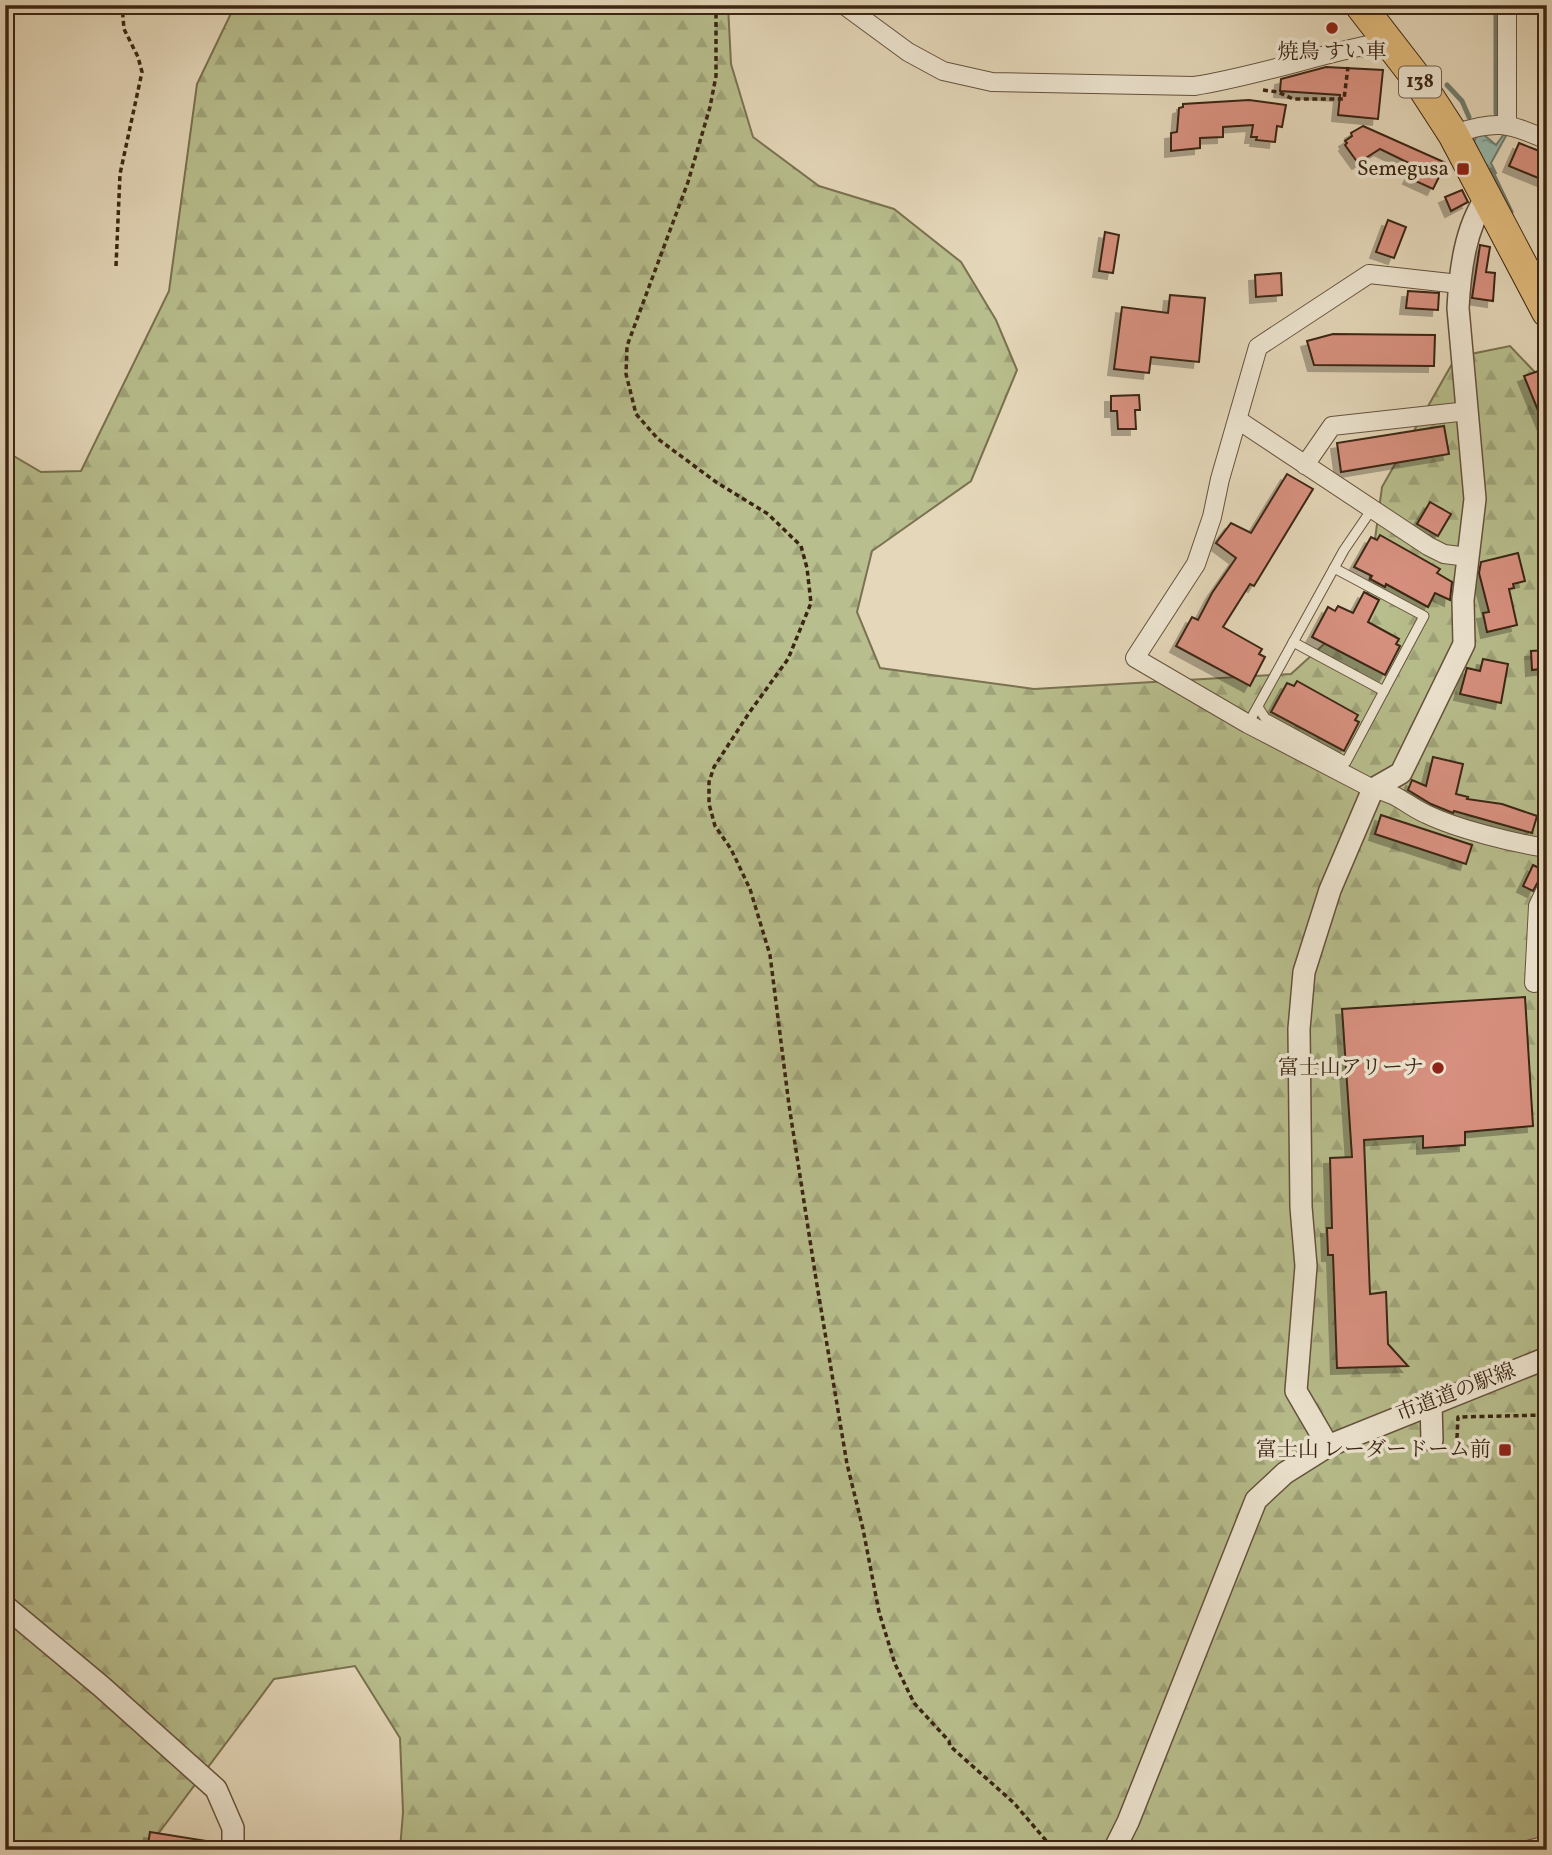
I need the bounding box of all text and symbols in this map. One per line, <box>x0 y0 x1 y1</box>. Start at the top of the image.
marker: 焼鳥 すい車 <box>1324 20 1340 36</box>
place label: 焼鳥 すい車 <box>1277 38 1387 67</box>
road number: 138 <box>1399 66 1441 97</box>
place label: Semegusa <box>1357 155 1449 184</box>
marker: Semegusa <box>1455 161 1471 177</box>
place label: 富士山アリーナ <box>1278 1054 1424 1083</box>
marker: 富士山アリーナ <box>1430 1060 1446 1076</box>
street label: 市道道の駅線 <box>1392 1357 1520 1429</box>
place label: 富士山 レーダードーム前 <box>1256 1436 1491 1465</box>
marker: 富士山 レーダードーム前 <box>1497 1442 1513 1458</box>

